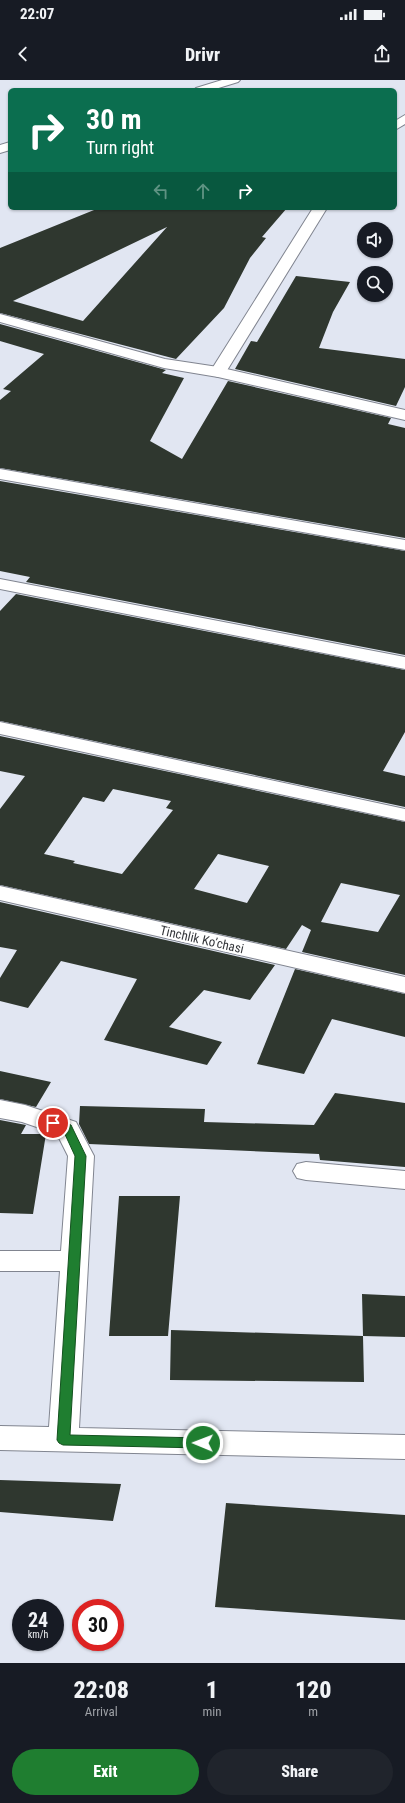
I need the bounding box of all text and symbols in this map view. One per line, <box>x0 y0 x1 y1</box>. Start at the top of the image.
text: 22:07 <box>20 5 54 23</box>
icon: back <box>12 43 34 65</box>
icon: share <box>371 43 393 65</box>
text: Drivr <box>185 44 220 65</box>
text: 30 m <box>86 103 142 136</box>
icon: right <box>20 104 72 156</box>
text: Turn right <box>86 137 154 158</box>
icon: left <box>150 180 172 202</box>
icon: ahead <box>192 180 214 202</box>
icon: right <box>234 180 256 202</box>
map controls <box>357 222 393 302</box>
button: sound <box>357 222 393 258</box>
button: search <box>357 266 393 302</box>
street label: Tinchlik Ko’chasi <box>158 923 245 956</box>
pin <box>36 1106 70 1140</box>
icon: arrive <box>42 1112 64 1134</box>
position arrow <box>182 1422 224 1464</box>
speed limit sign: 30 <box>72 1599 124 1651</box>
text: 24 <box>28 1608 48 1632</box>
text: km/h <box>28 1629 48 1640</box>
text: 22:08 <box>73 1676 129 1704</box>
text: 1 <box>206 1676 218 1704</box>
text: 120 <box>295 1676 332 1704</box>
text: Arrival <box>85 1704 118 1719</box>
text: min <box>202 1704 222 1719</box>
text: m <box>308 1704 318 1719</box>
button: Exit <box>12 1749 199 1795</box>
button: Share <box>207 1749 393 1795</box>

